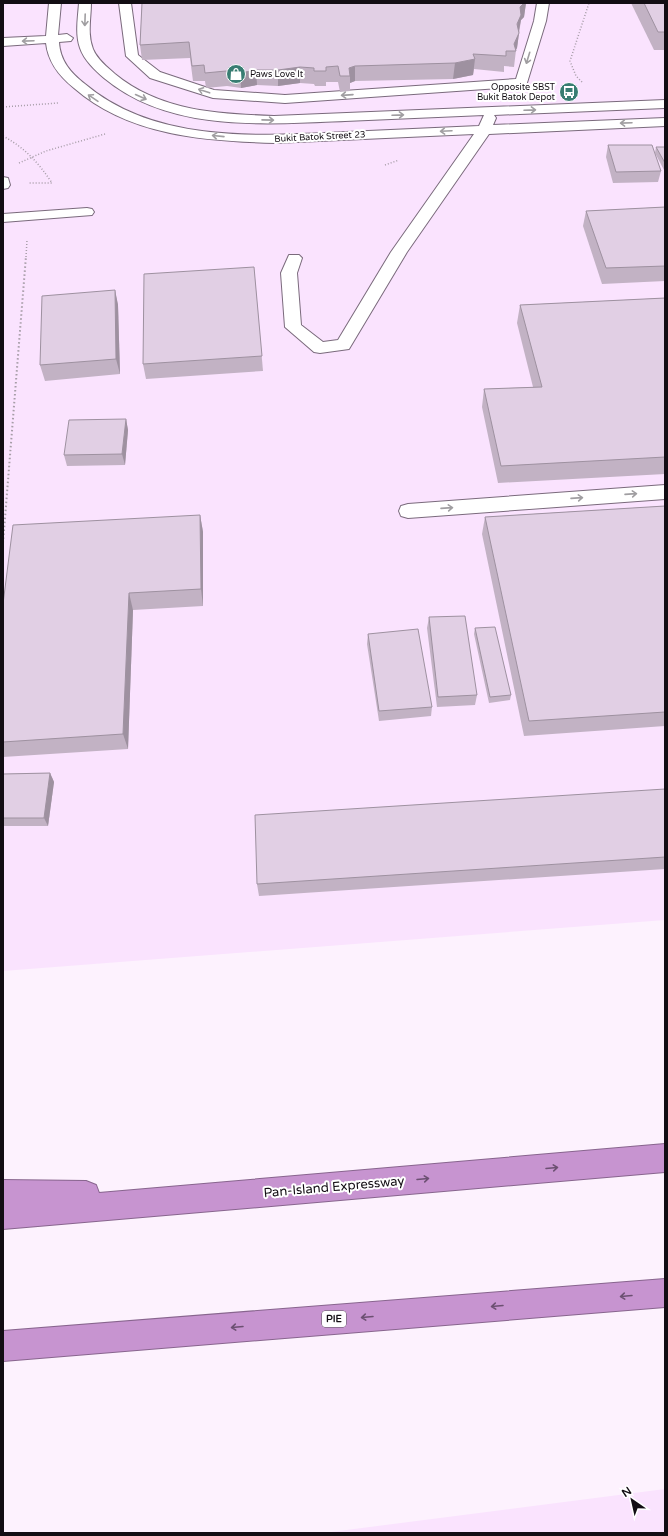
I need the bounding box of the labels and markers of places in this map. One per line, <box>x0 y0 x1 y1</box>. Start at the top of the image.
shop icon: Paws Love It <box>225 63 247 85</box>
place label: Paws Love It <box>250 69 304 80</box>
bus stop icon: Opposite SBST Bukit Batok Depot <box>558 81 580 103</box>
place label: Opposite SBST Bukit Batok Depot <box>477 82 556 103</box>

